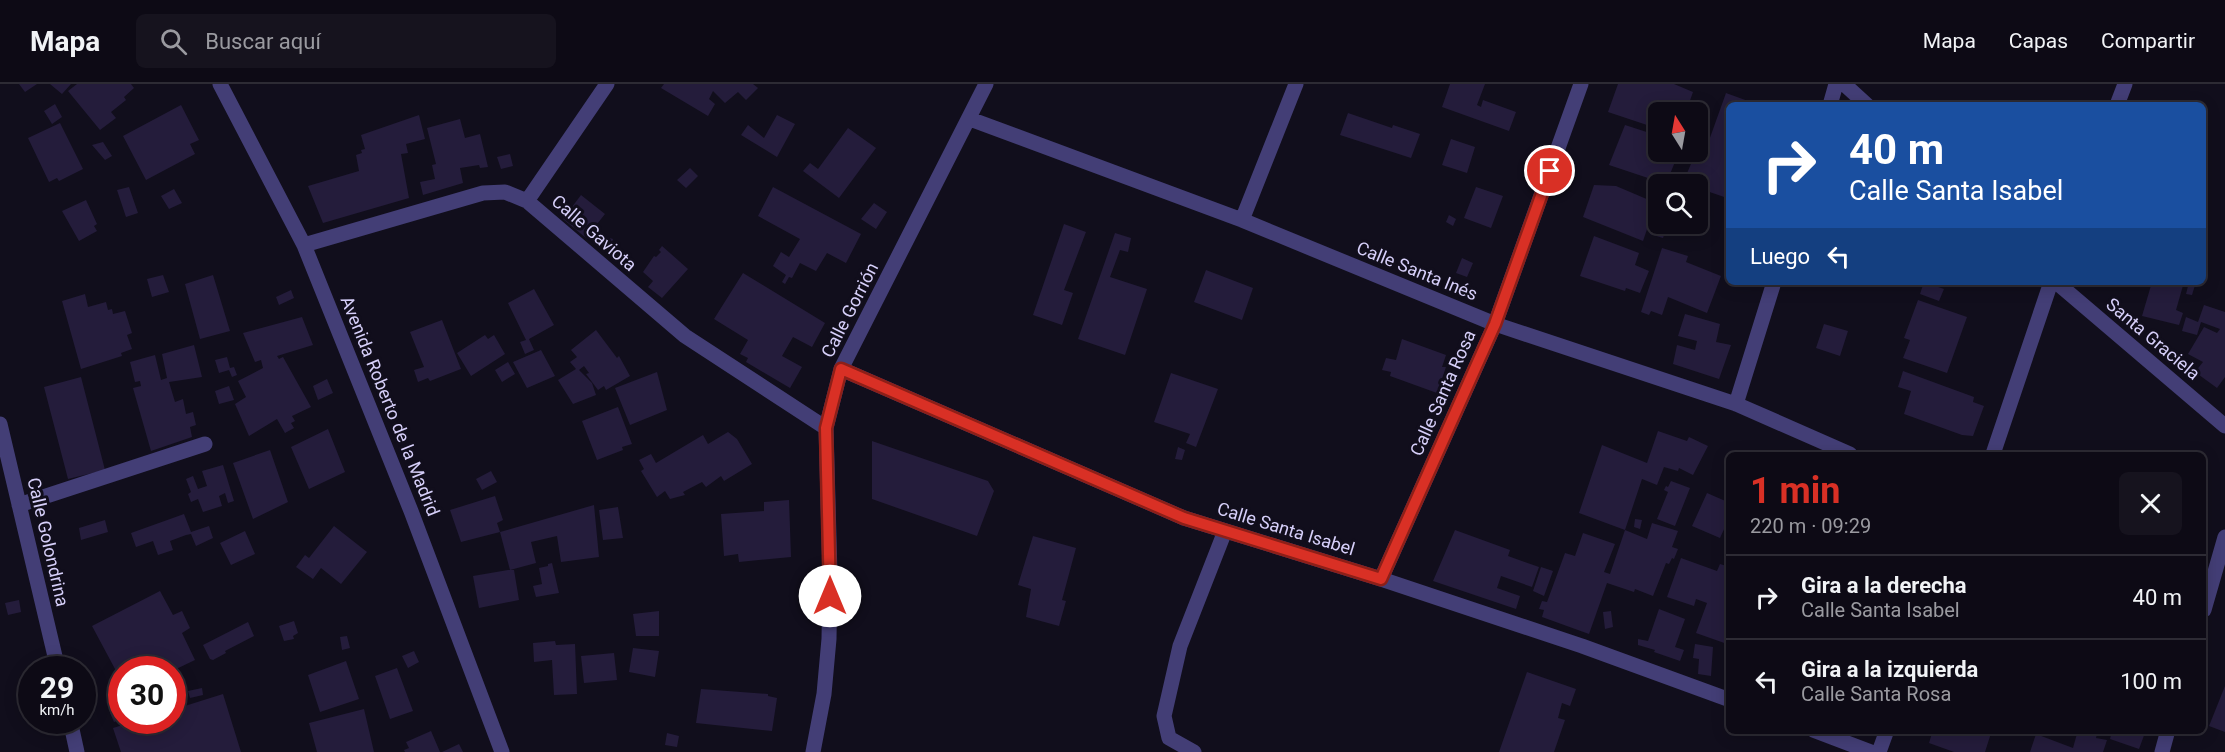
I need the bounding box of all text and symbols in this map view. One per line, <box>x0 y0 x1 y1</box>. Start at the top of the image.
search box <box>136 14 556 68</box>
text: Mapa <box>30 25 100 58</box>
icon: search <box>157 25 190 58</box>
text: Buscar aquí <box>205 29 321 54</box>
text: Mapa <box>1923 29 1976 53</box>
text: Capas <box>2009 29 2068 53</box>
text: Compartir <box>2101 29 2195 53</box>
north arrow <box>1648 102 1708 162</box>
map controls <box>1648 102 1708 234</box>
text: 40 m <box>1849 125 1944 174</box>
icon: right <box>1750 126 1828 204</box>
pin <box>1524 145 1575 196</box>
icon: arrive <box>1533 154 1566 187</box>
button: search <box>1648 174 1708 234</box>
text: Calle Santa Isabel <box>1849 175 2063 207</box>
street label: Calle Gaviota <box>548 190 641 275</box>
street label: Calle Santa Inés <box>1354 237 1481 304</box>
icon: left <box>1822 240 1855 273</box>
text: Luego <box>1750 244 1810 269</box>
street label: Calle Gorrión <box>817 259 882 361</box>
street label: Avenida Roberto de la Madrid <box>337 293 444 519</box>
street label: Santa Graciela <box>2102 293 2204 384</box>
street label: Calle Santa Rosa <box>1405 327 1480 459</box>
text: 1 min <box>1750 470 1841 512</box>
button: close <box>2119 472 2182 535</box>
street label: Calle Golondrina <box>23 475 74 608</box>
street label: Calle Santa Isabel <box>1215 498 1358 559</box>
text: 220 m · 09:29 <box>1750 514 1871 538</box>
position arrow <box>798 564 862 628</box>
text: Gira a la derecha <box>1801 573 1967 598</box>
icon: right <box>1750 581 1783 614</box>
text: 40 m <box>2133 585 2182 610</box>
text: Calle Santa Isabel <box>1801 598 1960 622</box>
speed limit sign: 30 <box>108 656 186 734</box>
text: Gira a la izquierda <box>1801 657 1978 682</box>
icon: left <box>1750 665 1783 698</box>
text: 100 m <box>2120 669 2182 694</box>
text: 29 <box>40 670 74 705</box>
text: Calle Santa Rosa <box>1801 682 1951 706</box>
text: km/h <box>39 701 75 719</box>

